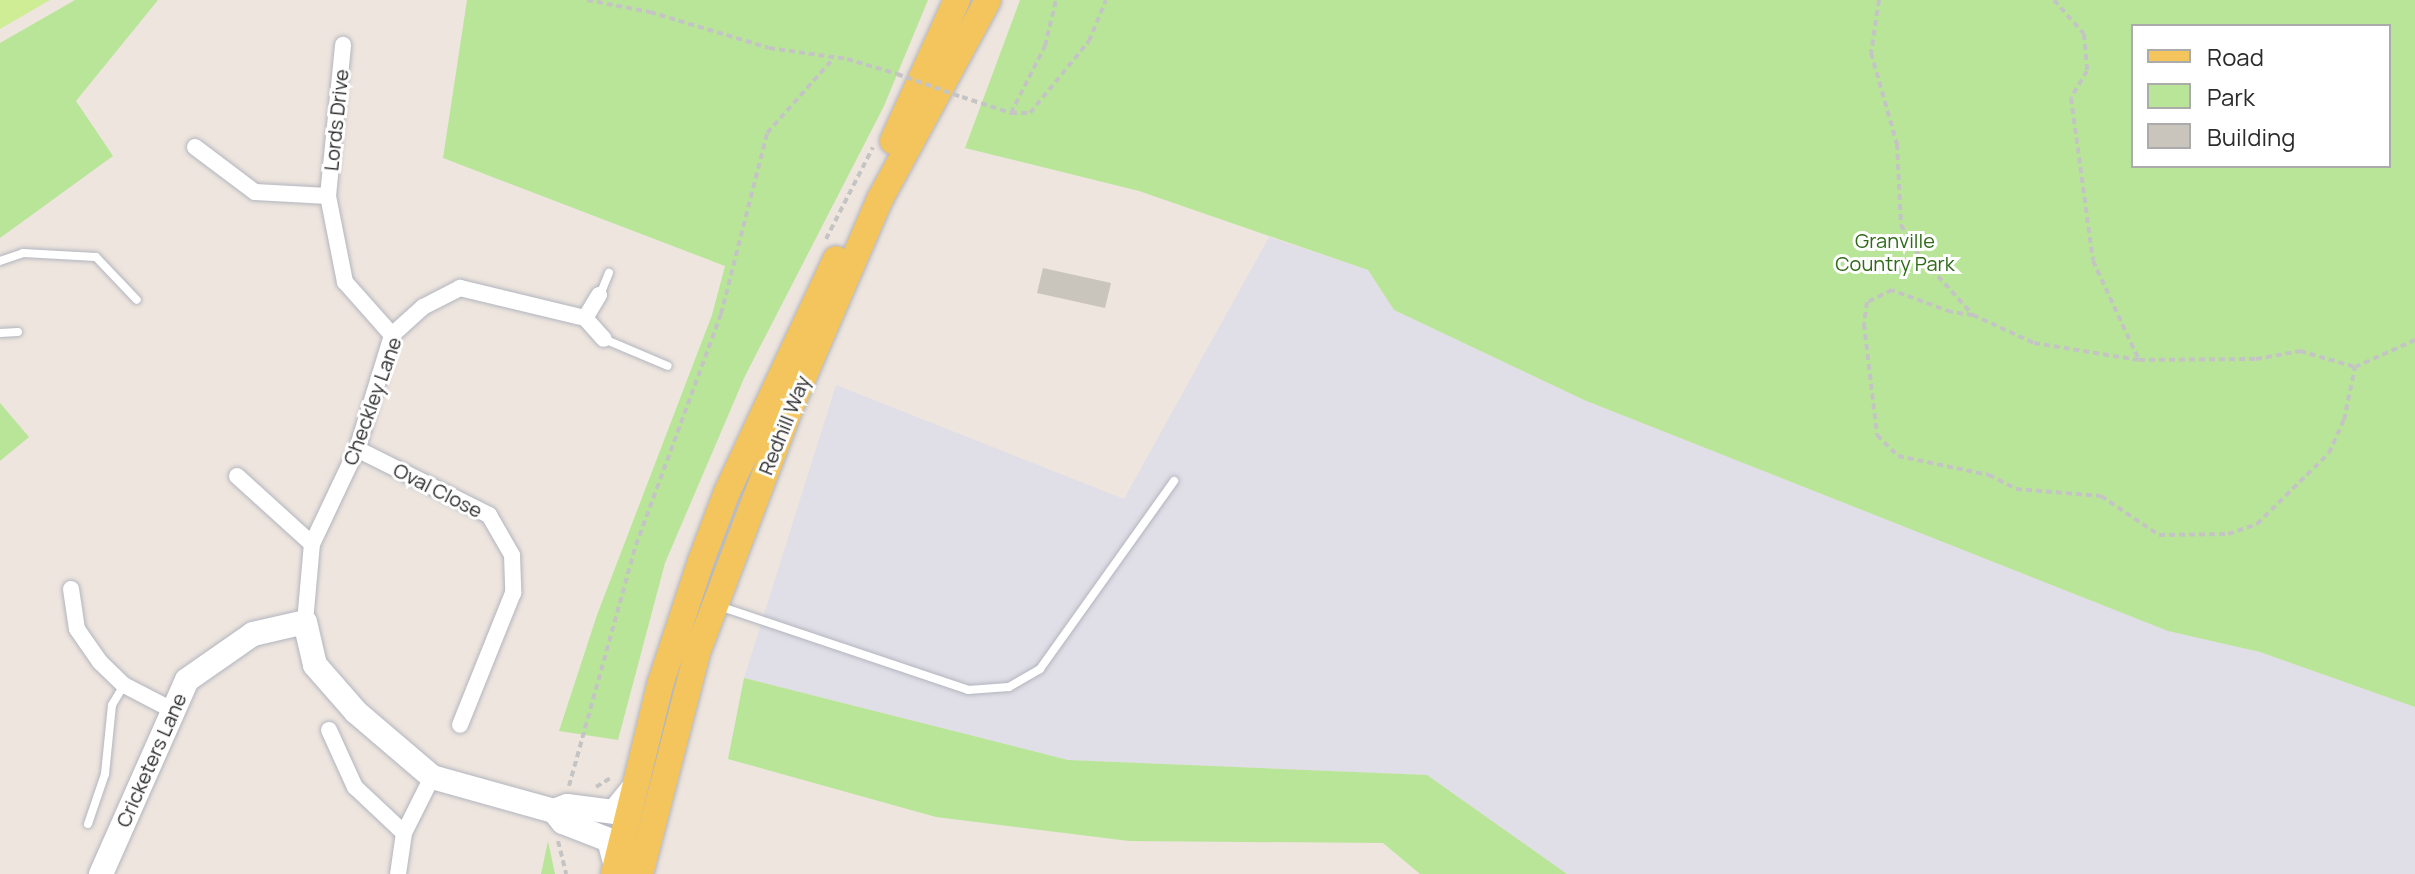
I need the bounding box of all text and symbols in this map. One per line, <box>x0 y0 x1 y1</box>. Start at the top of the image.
legend <box>2131 24 2391 168</box>
text: Road <box>2207 40 2264 73</box>
street label: Lords Drive <box>319 68 353 172</box>
text: Park <box>2207 80 2255 113</box>
text: Building <box>2207 120 2295 153</box>
park label: Granville Country Park <box>1835 228 1955 275</box>
street label: Checkley Lane <box>338 334 406 468</box>
street label: Redhill Way <box>753 372 815 478</box>
street label: Oval Close <box>389 457 487 523</box>
street label: Cricketers Lane <box>111 689 191 831</box>

